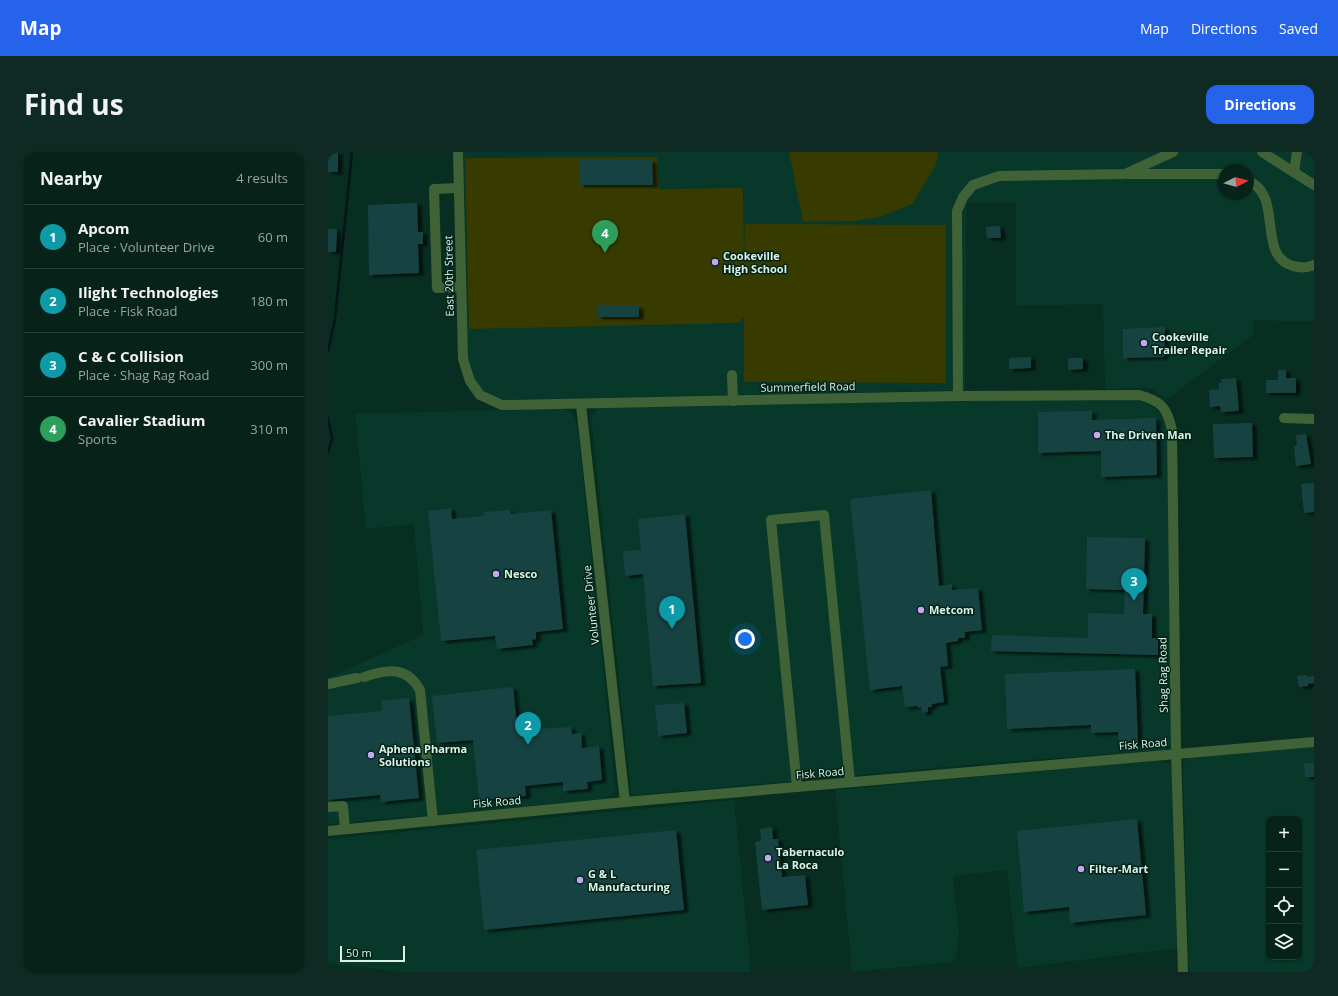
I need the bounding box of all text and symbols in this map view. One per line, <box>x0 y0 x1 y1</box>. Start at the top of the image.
text: Map <box>20 15 61 41</box>
text: Map <box>1140 19 1169 38</box>
text: Directions <box>1191 19 1257 38</box>
text: Saved <box>1279 19 1318 38</box>
text: Find us <box>24 85 124 123</box>
button: Directions <box>1206 85 1314 124</box>
north arrow <box>1218 164 1254 200</box>
text: Nearby <box>40 167 102 190</box>
text: 4 results <box>236 169 288 187</box>
text: Apcom <box>78 218 130 238</box>
pin: 4 <box>592 220 618 253</box>
text: 1 <box>49 228 57 246</box>
text: 60 m <box>258 228 288 246</box>
street label: East 20th Street <box>440 235 457 317</box>
text: Place · Volunteer Drive <box>78 238 215 256</box>
place label: Cookeville High School <box>723 248 787 276</box>
marker: Cookeville High School <box>710 257 720 267</box>
text: Ilight Technologies <box>78 282 218 302</box>
text: 2 <box>49 292 57 310</box>
text: 180 m <box>250 292 288 310</box>
text: Place · Fisk Road <box>78 302 177 320</box>
place label: Cookeville Trailer Repair <box>1152 329 1227 357</box>
marker: Cookeville Trailer Repair <box>1139 338 1149 348</box>
text: C & C Collision <box>78 346 184 366</box>
text: 3 <box>49 356 57 374</box>
text: 300 m <box>250 356 288 374</box>
text: Place · Shag Rag Road <box>78 366 210 384</box>
street label: Summerfield Road <box>760 378 856 395</box>
text: Cavalier Stadium <box>78 410 205 430</box>
text: 4 <box>49 420 57 438</box>
text: 310 m <box>250 420 288 438</box>
place label: The Driven Man <box>1105 427 1192 442</box>
text: Sports <box>78 430 117 448</box>
marker: The Driven Man <box>1092 430 1102 440</box>
street label: Volunteer Drive <box>579 564 602 646</box>
place label: Nesco <box>504 566 538 581</box>
pin: 3 <box>1121 568 1147 601</box>
marker: Nesco <box>491 569 501 579</box>
pin: 1 <box>659 596 685 629</box>
place label: Metcom <box>929 602 974 617</box>
marker: Metcom <box>916 605 926 615</box>
your location <box>735 629 755 649</box>
street label: Shag Rag Road <box>1154 637 1171 713</box>
pin: 2 <box>515 712 541 745</box>
street label: Fisk Road <box>1118 734 1168 753</box>
place label: Aphena Pharma Solutions <box>379 741 467 769</box>
marker: Aphena Pharma Solutions <box>366 750 376 760</box>
street label: Fisk Road <box>795 763 845 782</box>
street label: Fisk Road <box>472 792 522 811</box>
map controls <box>1266 816 1302 960</box>
button: + <box>1266 816 1302 852</box>
place label: Tabernaculo La Roca <box>776 844 845 872</box>
button: − <box>1266 852 1302 888</box>
marker: Tabernaculo La Roca <box>763 853 773 863</box>
place label: Filter-Mart <box>1089 861 1149 876</box>
marker: Filter-Mart <box>1076 864 1086 874</box>
place label: G & L Manufacturing <box>588 866 671 894</box>
marker: G & L Manufacturing <box>575 875 585 885</box>
button: locate <box>1266 888 1302 924</box>
button: layers <box>1266 924 1302 960</box>
scale bar <box>340 944 405 963</box>
text: 50 m <box>346 945 372 960</box>

